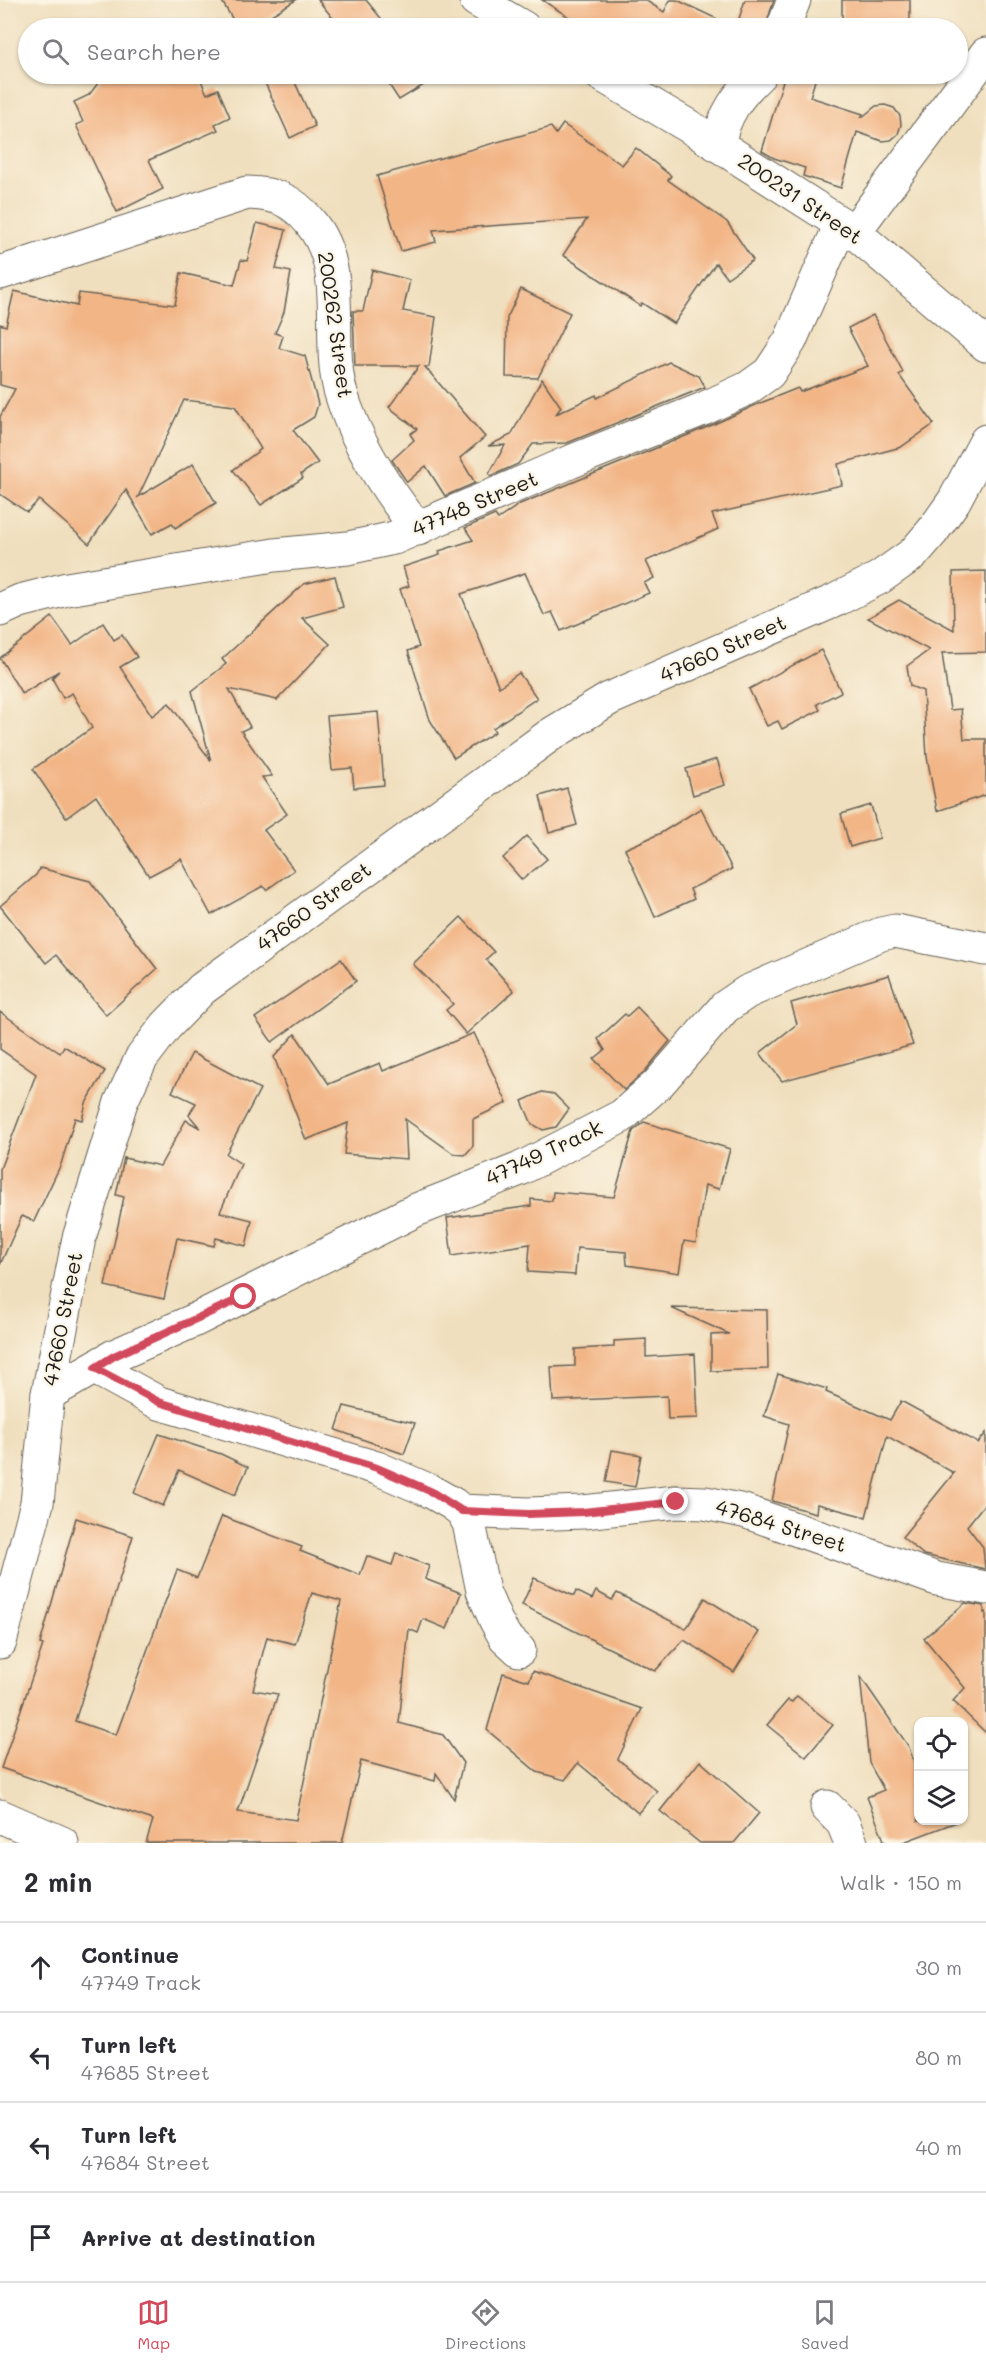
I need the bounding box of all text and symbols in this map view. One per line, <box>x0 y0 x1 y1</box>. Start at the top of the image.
search box <box>18 18 968 84</box>
icon: search <box>39 35 72 68</box>
text: Search here <box>87 37 221 66</box>
street label: 200231 Street <box>733 146 868 249</box>
street label: 200262 Street <box>313 250 360 400</box>
street label: 47748 Street <box>407 464 541 541</box>
street label: 47660 Street <box>655 608 790 688</box>
street label: 47660 Street <box>250 855 376 957</box>
street label: 47749 Track <box>481 1113 606 1190</box>
street label: 47660 Street <box>35 1249 88 1388</box>
route start <box>230 1283 256 1309</box>
route end <box>662 1488 688 1514</box>
street label: 47684 Street <box>713 1492 850 1557</box>
map controls <box>914 1717 968 1825</box>
button: locate <box>914 1717 968 1771</box>
button: layers <box>914 1771 968 1825</box>
text: 2 min <box>24 1865 92 1899</box>
text: Walk · 150 m <box>840 1869 962 1895</box>
text: Continue <box>81 1940 179 1969</box>
icon: ahead <box>24 1951 57 1984</box>
text: 30 m <box>916 1954 962 1980</box>
text: 47749 Track <box>81 1969 201 1995</box>
text: Turn left <box>81 2030 177 2059</box>
icon: left <box>24 2041 57 2074</box>
text: 80 m <box>915 2044 962 2070</box>
text: 47685 Street <box>81 2059 210 2085</box>
text: Turn left <box>81 2120 177 2149</box>
icon: left <box>24 2131 57 2164</box>
text: 40 m <box>916 2134 962 2160</box>
text: 47684 Street <box>81 2149 210 2175</box>
icon: arrive <box>24 2221 57 2254</box>
text: Arrive at destination <box>81 2223 316 2252</box>
tab: Map <box>137 2296 170 2353</box>
tab: Directions <box>445 2296 526 2353</box>
tab: Saved <box>801 2296 849 2353</box>

